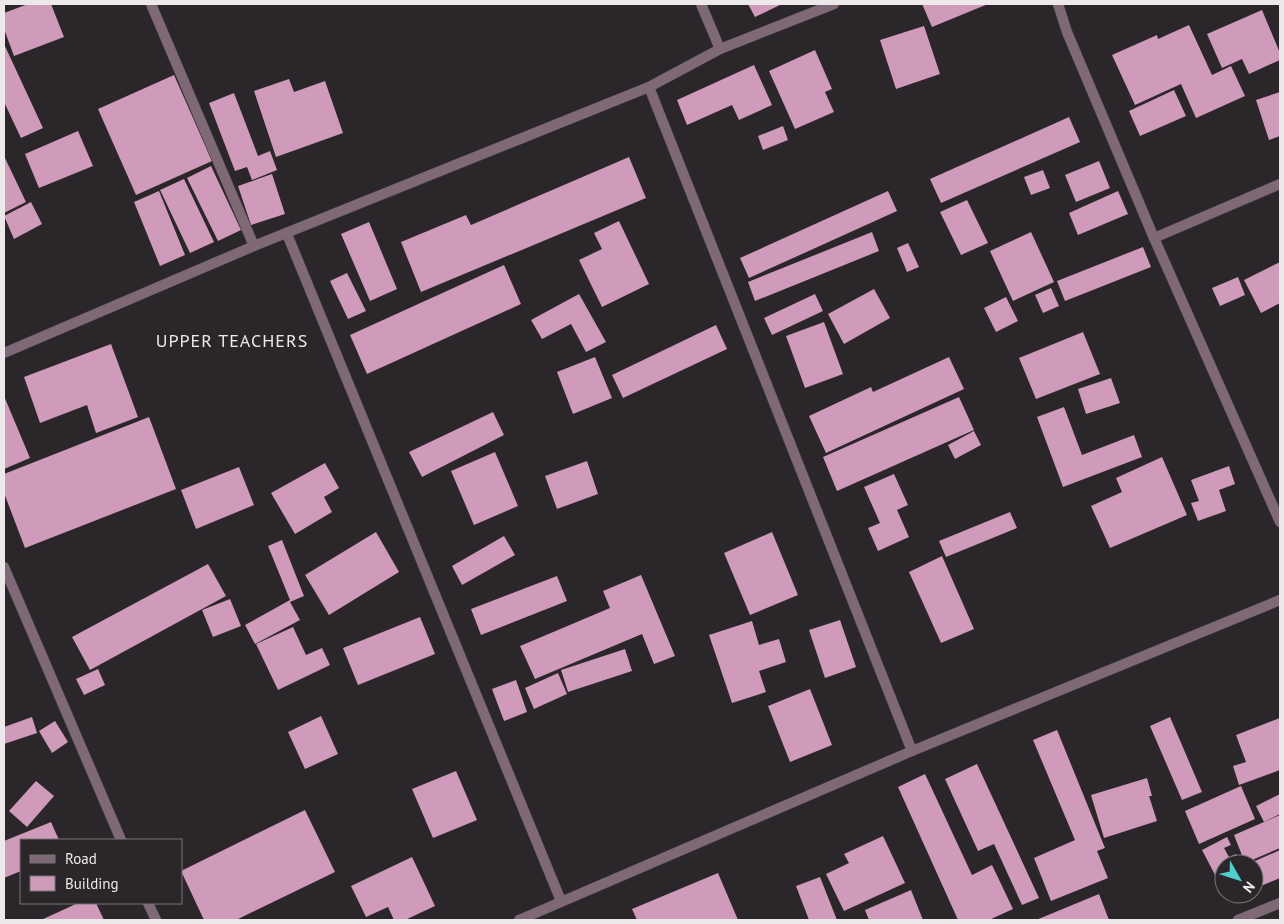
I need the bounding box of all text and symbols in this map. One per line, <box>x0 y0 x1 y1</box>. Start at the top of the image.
district label: UPPER TEACHERS <box>156 329 308 352</box>
legend <box>20 839 182 904</box>
text: Road <box>65 849 97 868</box>
north arrow <box>1214 854 1264 904</box>
text: Building <box>65 874 119 893</box>
text: N <box>1239 878 1259 896</box>

